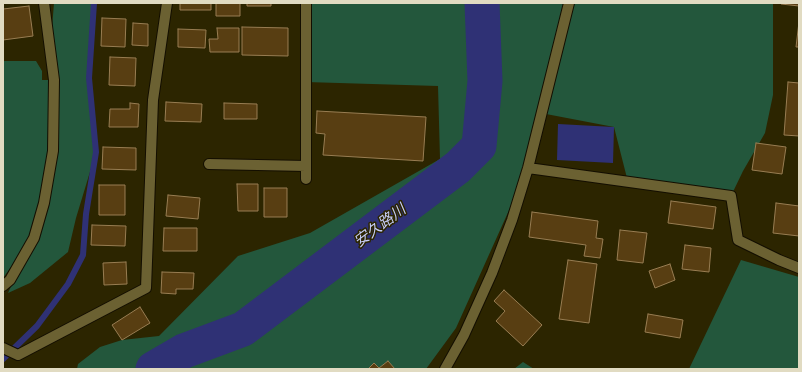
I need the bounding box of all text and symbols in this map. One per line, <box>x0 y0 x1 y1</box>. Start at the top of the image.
water label: 安久路川 <box>351 201 409 251</box>

